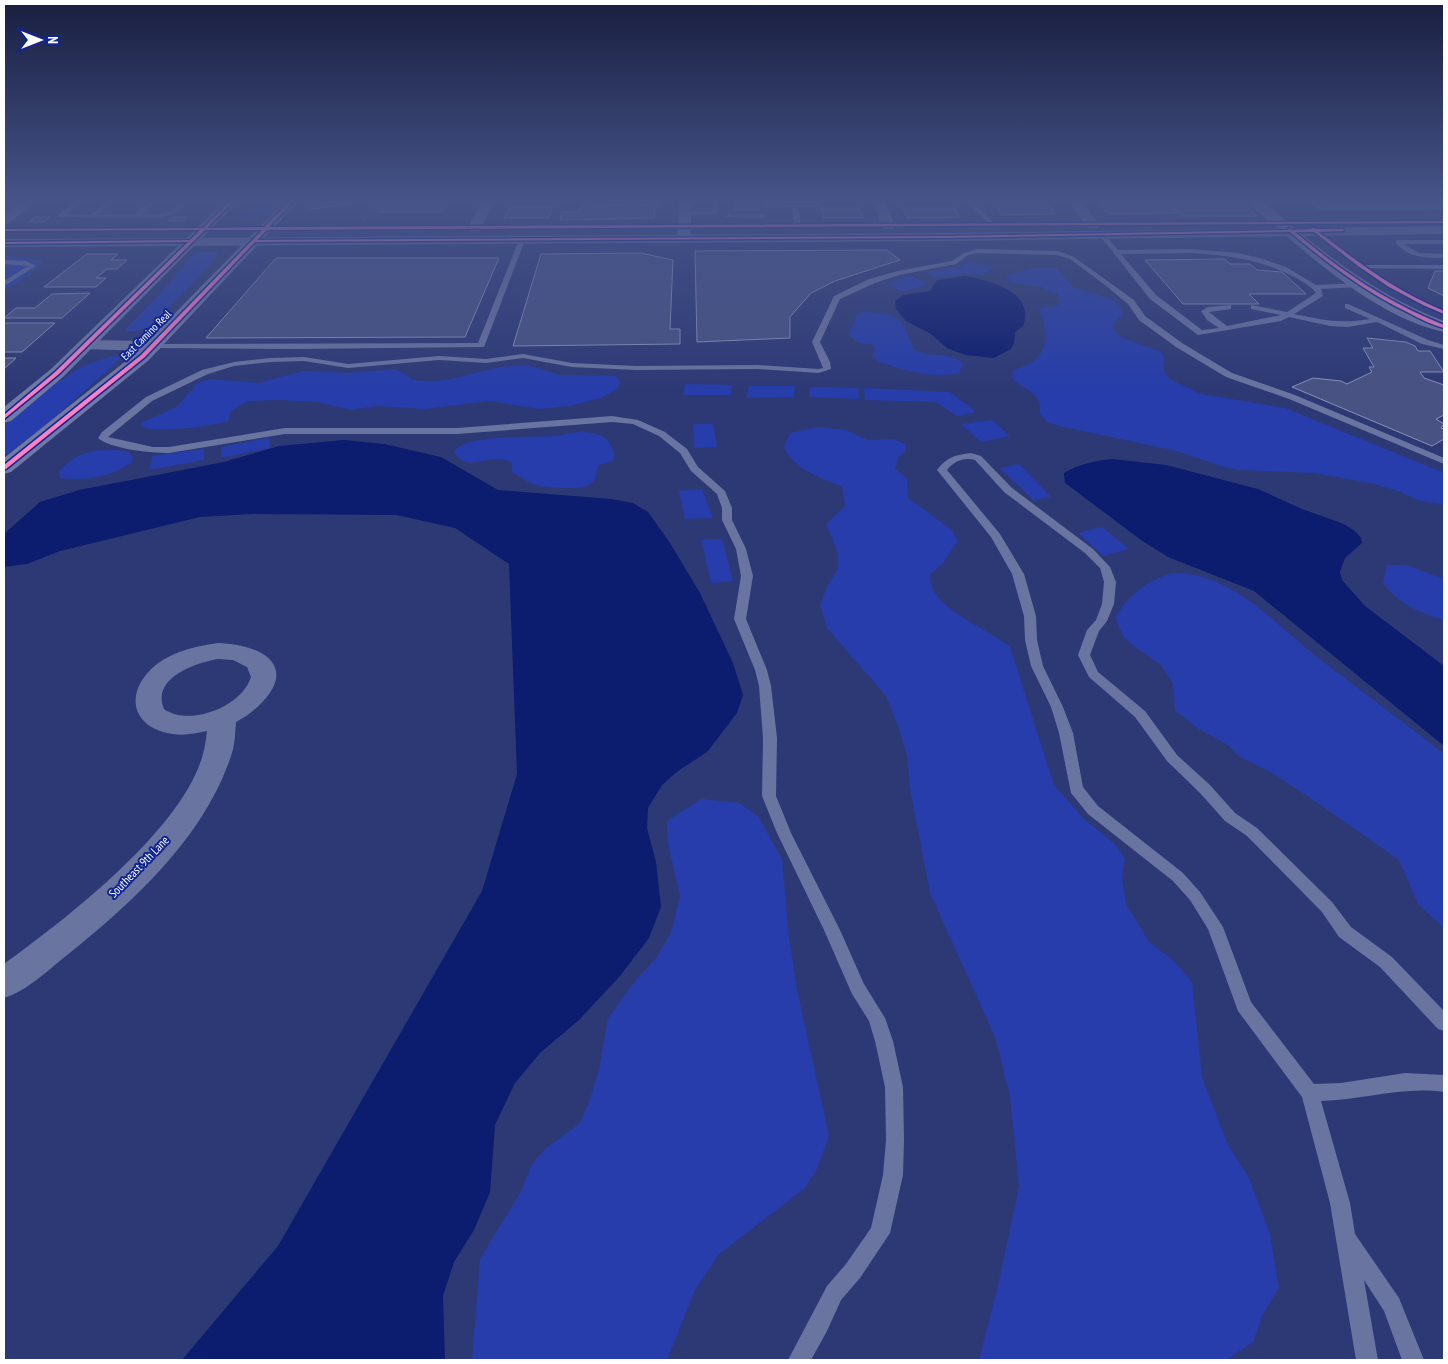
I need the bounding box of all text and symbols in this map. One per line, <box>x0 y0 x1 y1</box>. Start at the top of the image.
north arrow <box>15 15 65 65</box>
text: N <box>44 36 62 44</box>
street label: East Camino Real <box>118 307 174 363</box>
street label: Southeast 9th Lane <box>105 833 172 901</box>

